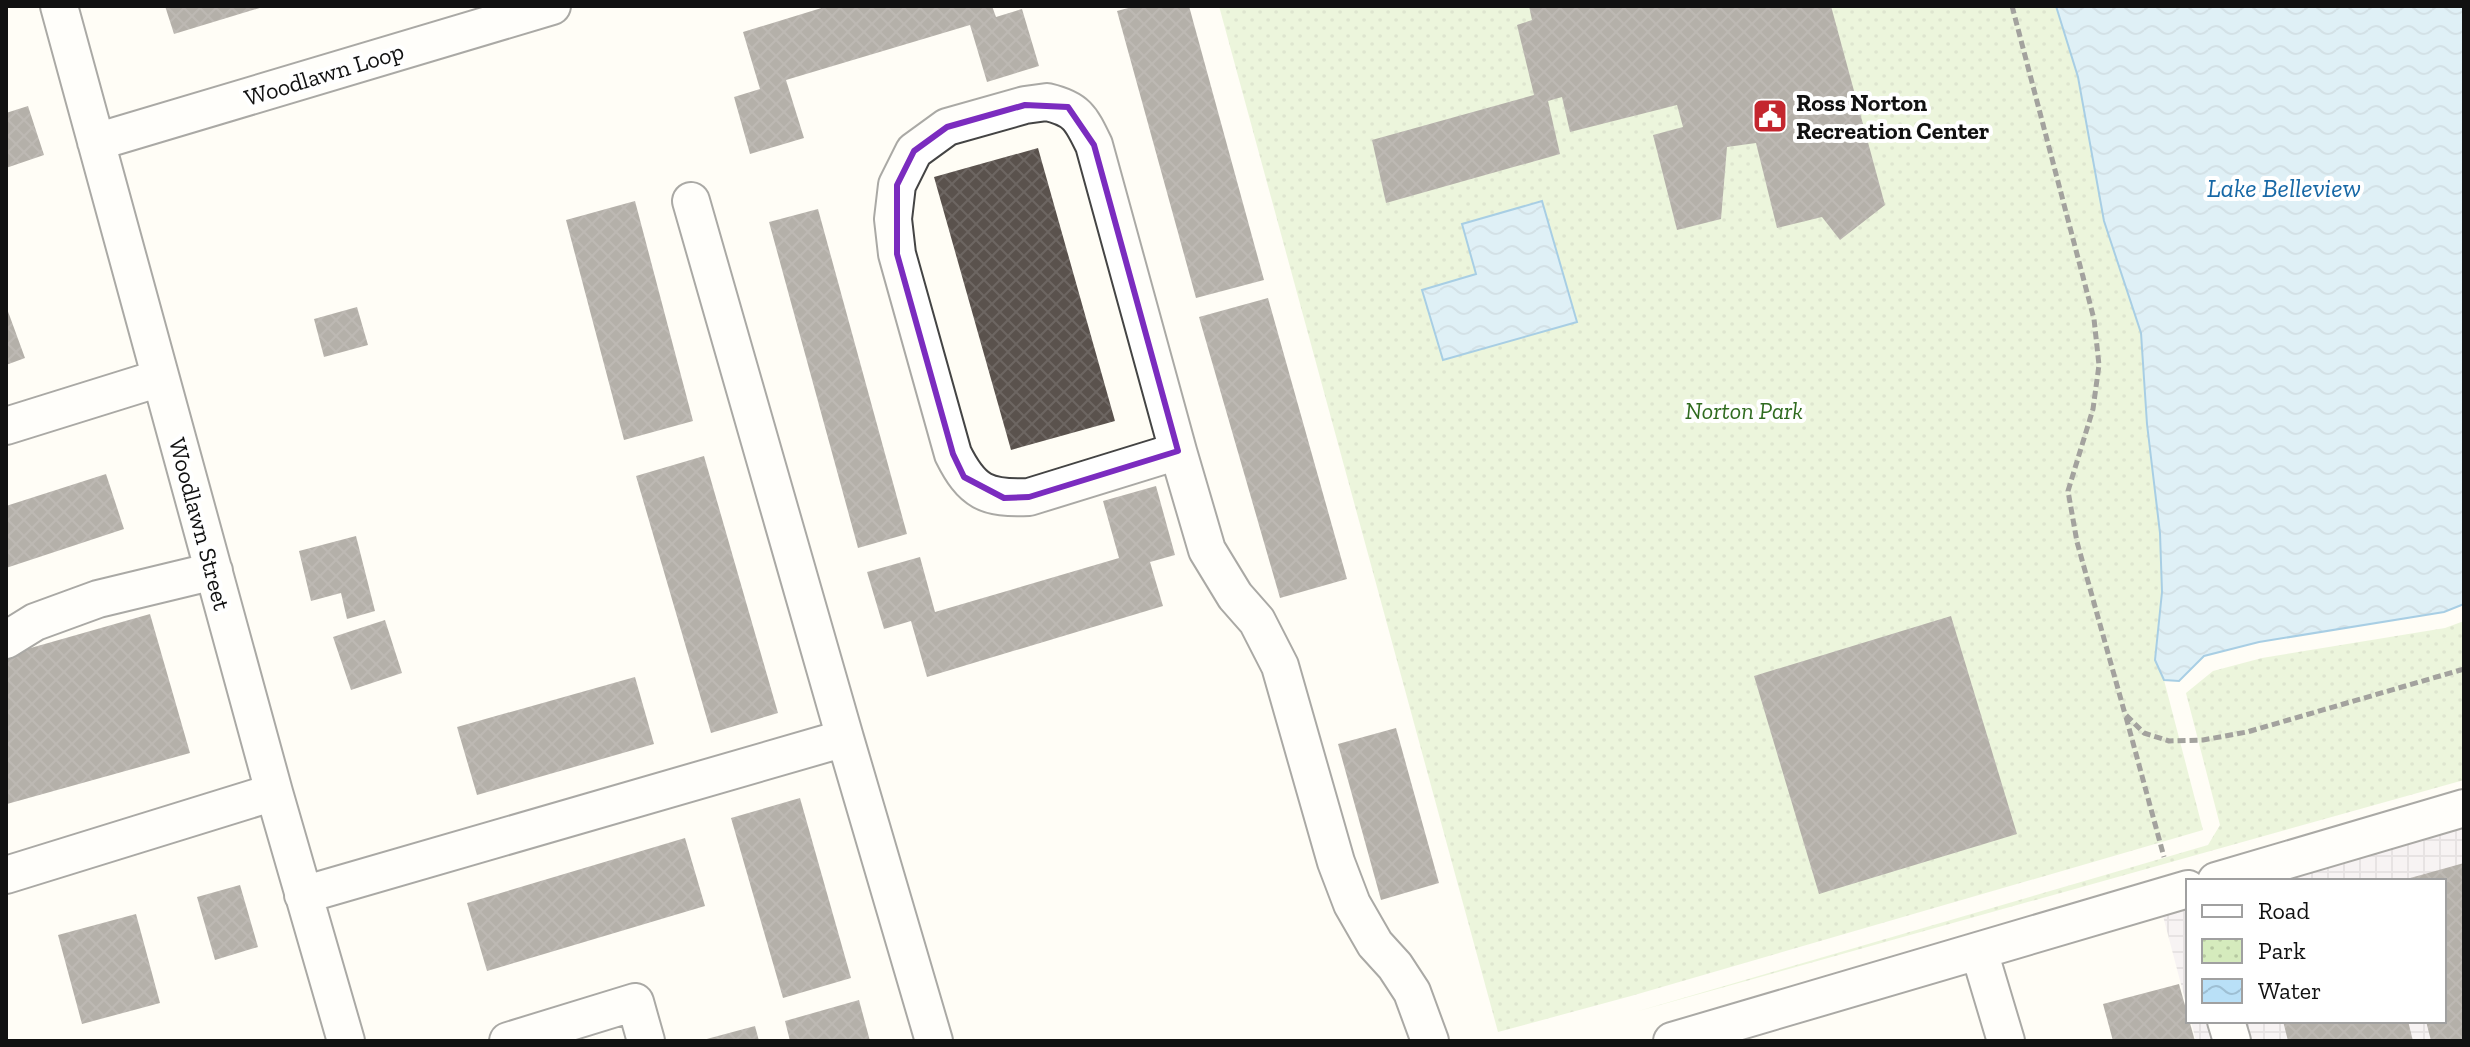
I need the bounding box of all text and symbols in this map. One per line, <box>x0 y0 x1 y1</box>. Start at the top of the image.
street label: Woodlawn Loop <box>241 36 407 112</box>
place label: Ross Norton Recreation Center <box>1796 88 1990 145</box>
public building icon: Ross Norton Recreation Center <box>1751 97 1789 135</box>
water label: Lake Belleview <box>2207 172 2361 204</box>
park label: Norton Park <box>1685 396 1803 425</box>
street label: Woodlawn Street <box>163 435 237 614</box>
legend <box>2186 879 2446 1023</box>
text: Road <box>2258 896 2310 925</box>
text: Park <box>2258 936 2306 965</box>
text: Water <box>2258 976 2321 1005</box>

